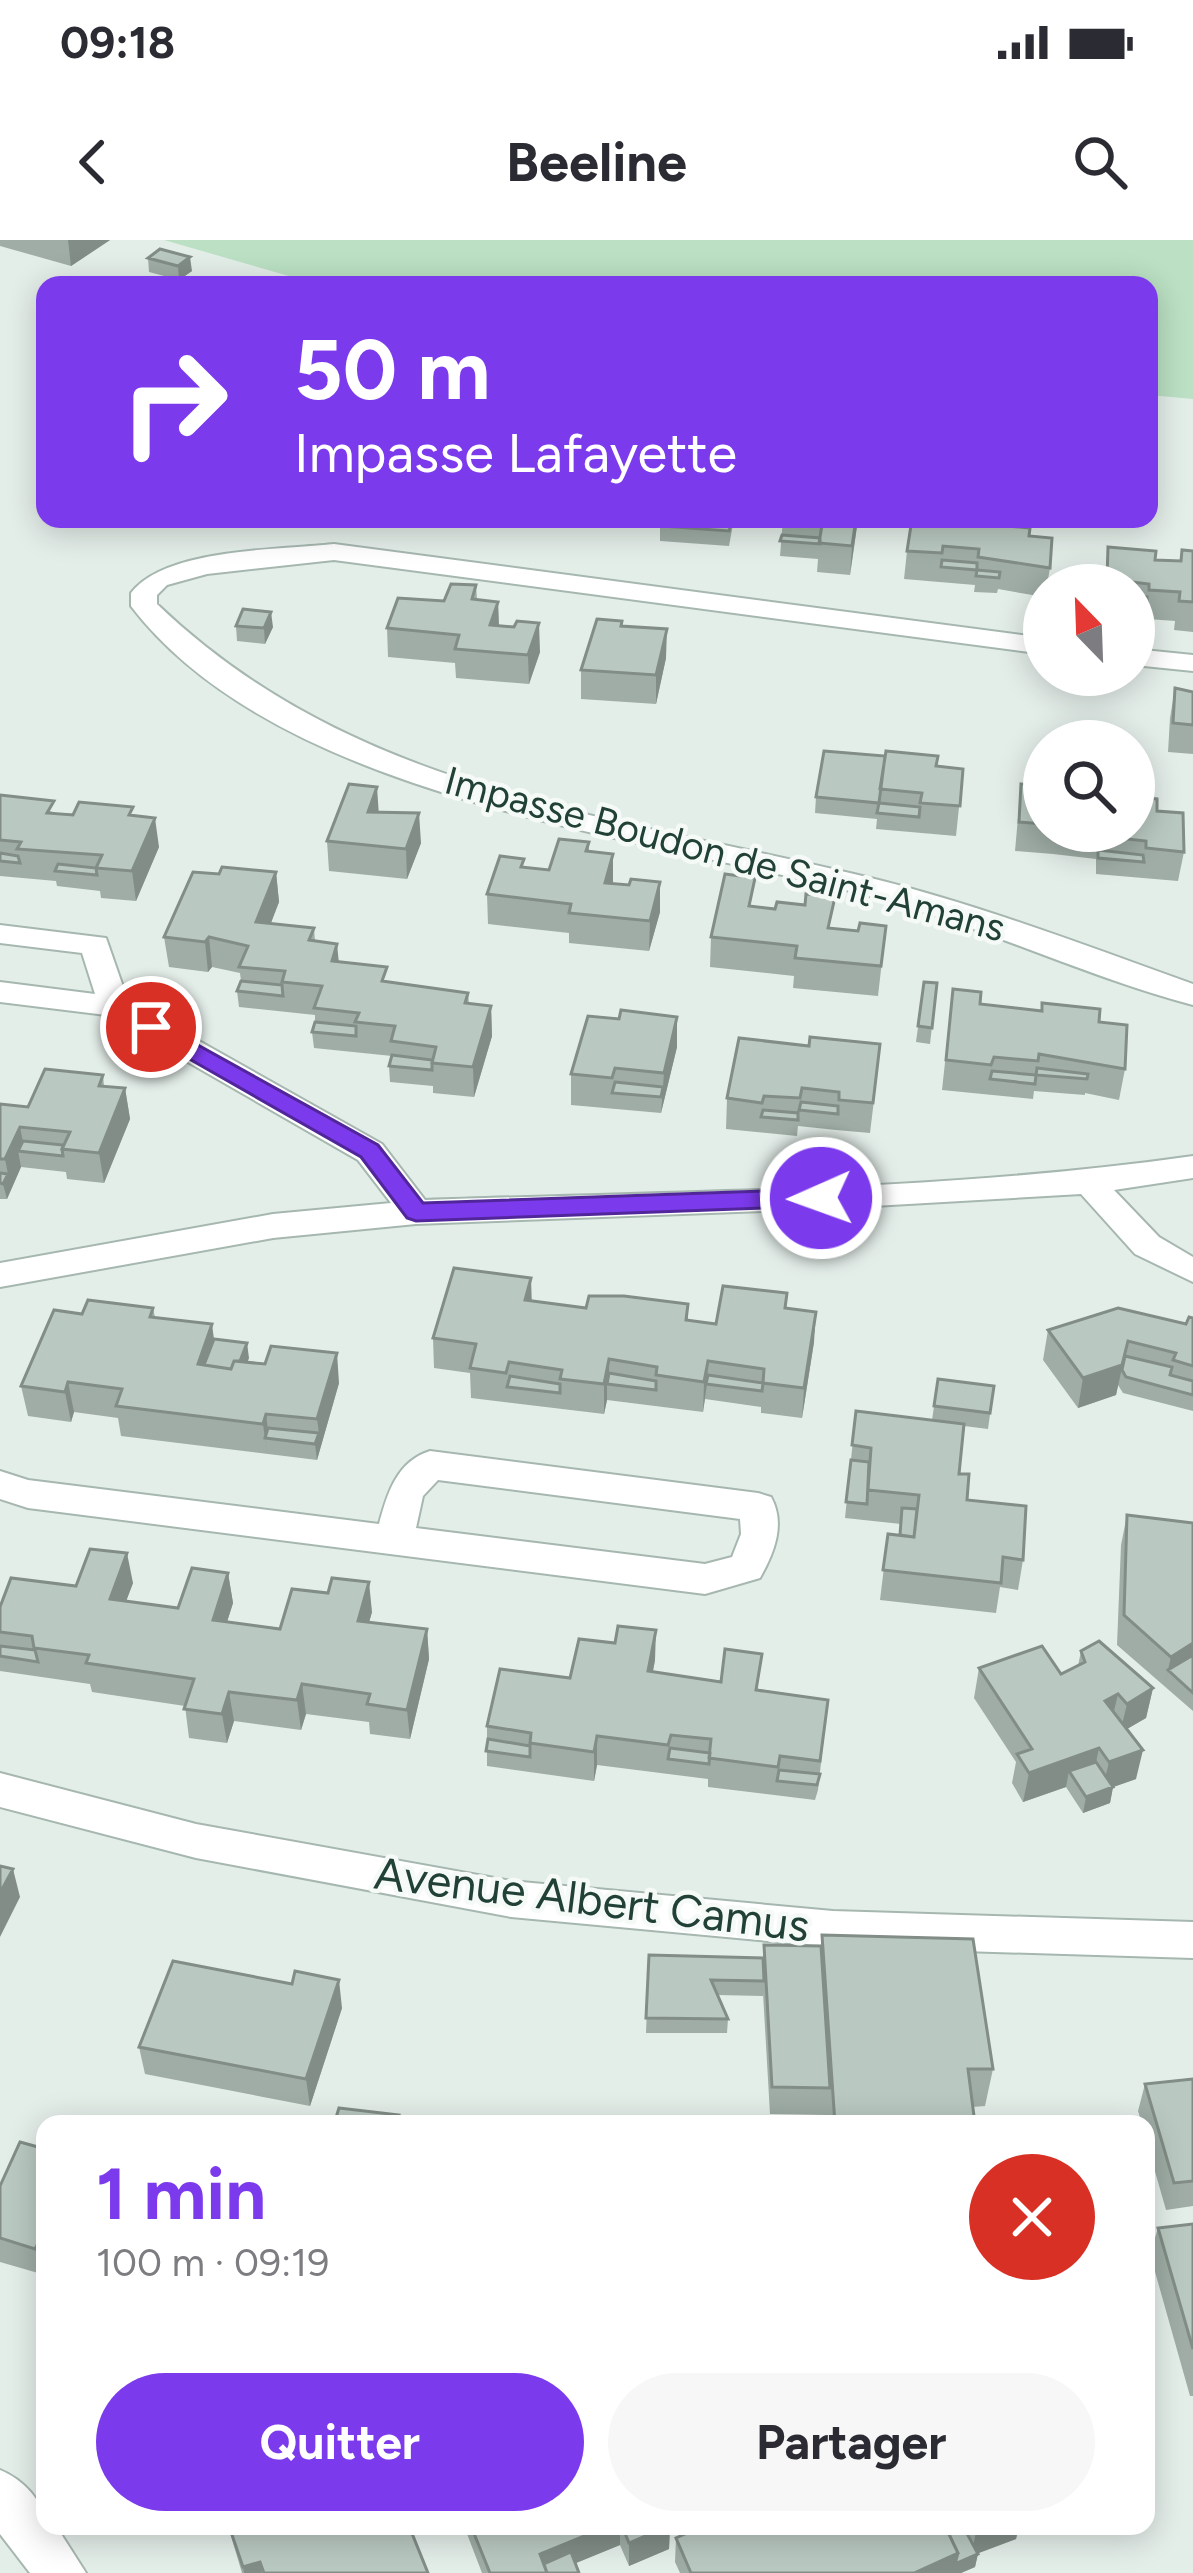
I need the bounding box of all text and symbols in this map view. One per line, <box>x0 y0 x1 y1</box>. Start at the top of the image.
text: 09:18 <box>60 15 175 69</box>
icon: back <box>60 129 126 195</box>
icon: search <box>1067 129 1133 195</box>
text: Beeline <box>506 130 687 195</box>
text: 50 m <box>294 319 490 420</box>
icon: right <box>96 324 252 480</box>
text: Impasse Lafayette <box>294 421 737 486</box>
north arrow <box>1023 564 1155 696</box>
map controls <box>1023 564 1155 852</box>
button: search <box>1023 720 1155 852</box>
street label: Impasse Boudon de Saint-Amans <box>440 757 1010 951</box>
pin <box>100 976 202 1078</box>
icon: arrive <box>118 994 184 1060</box>
position arrow <box>758 1135 884 1261</box>
street label: Avenue Albert Camus <box>371 1846 813 1952</box>
text: 1 min <box>96 2151 266 2237</box>
button: close <box>969 2154 1095 2280</box>
text: 100 m · 09:19 <box>96 2239 329 2286</box>
button: Quitter <box>96 2373 584 2511</box>
button: Partager <box>608 2373 1095 2511</box>

